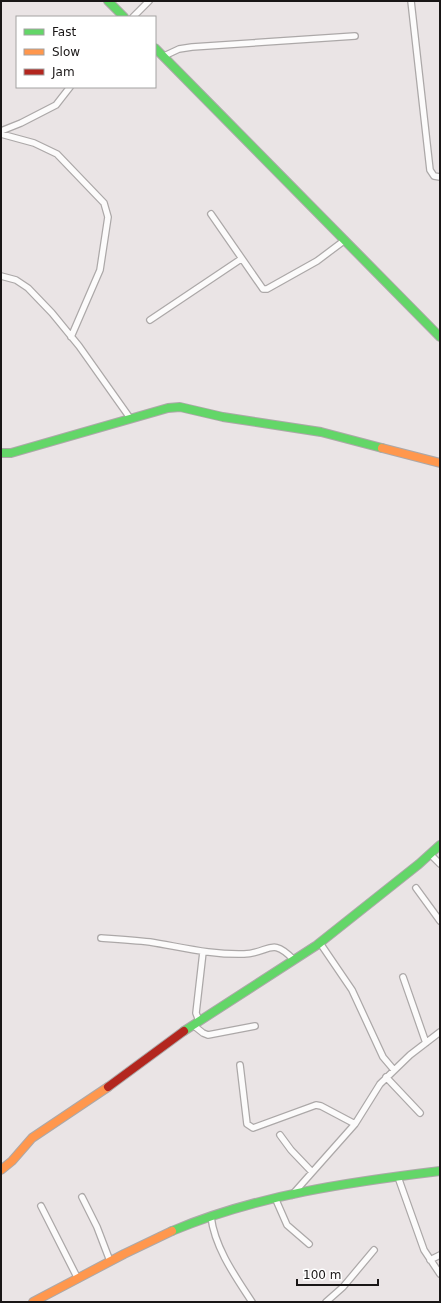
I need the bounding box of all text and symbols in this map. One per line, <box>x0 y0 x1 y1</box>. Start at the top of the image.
legend <box>16 16 156 88</box>
text: Fast <box>52 25 76 39</box>
text: Slow <box>52 45 80 59</box>
text: Jam <box>51 65 75 79</box>
scale bar <box>297 1261 378 1287</box>
text: 100 m <box>303 1268 341 1282</box>

